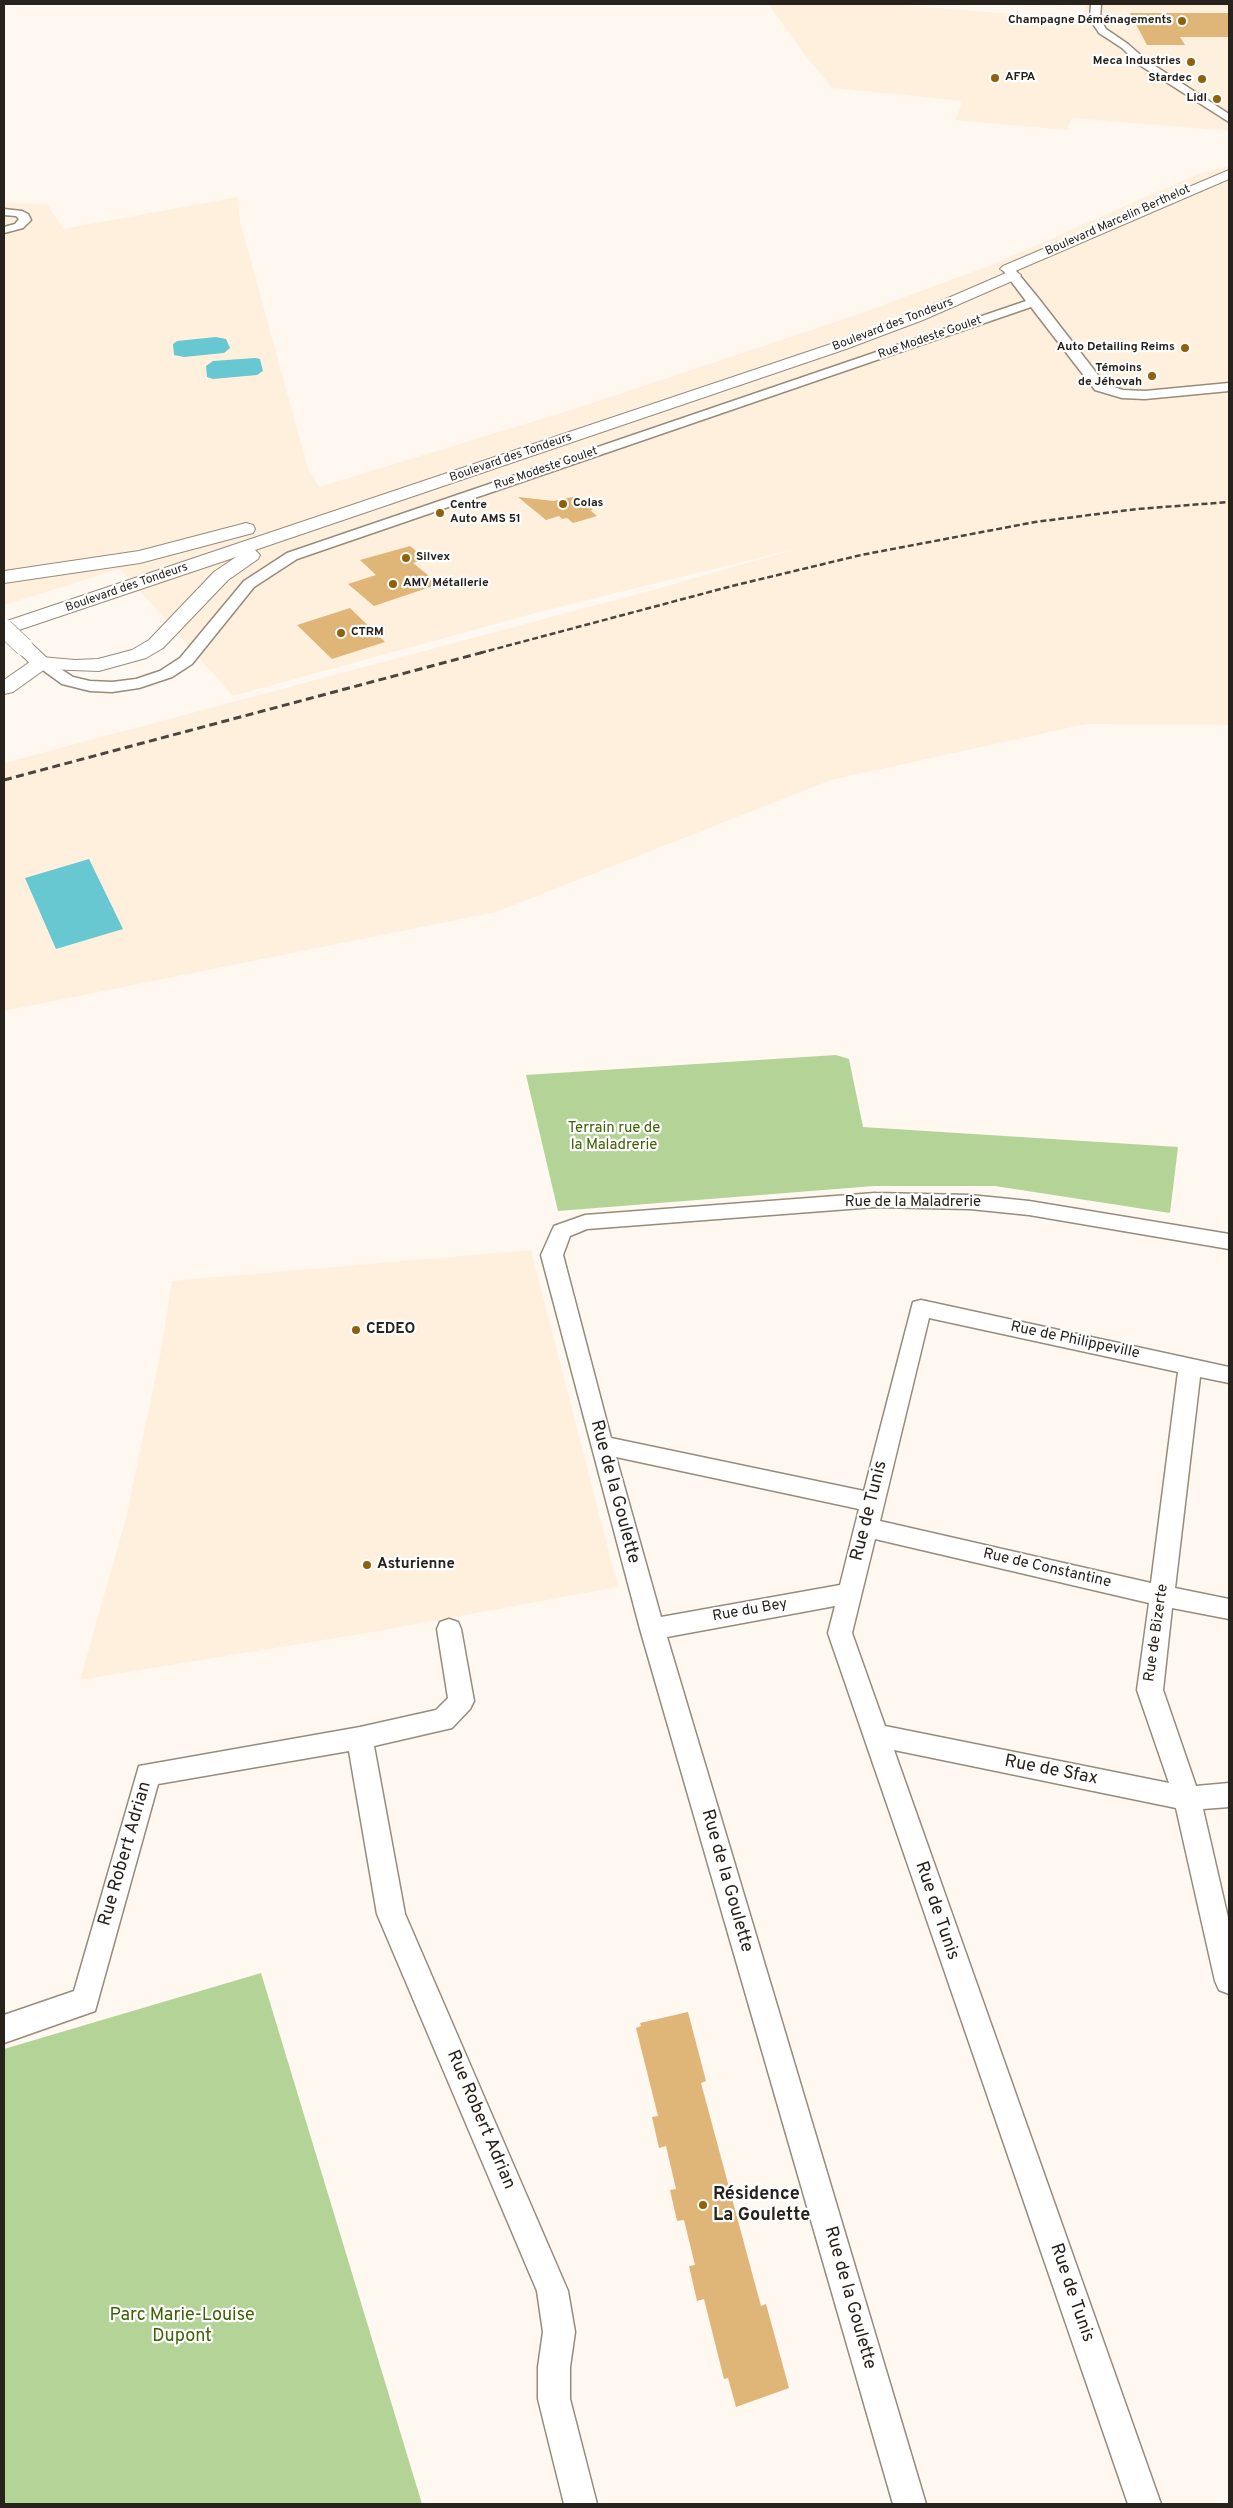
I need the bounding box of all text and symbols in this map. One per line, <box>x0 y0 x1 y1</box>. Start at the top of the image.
place label: Champagne Déménagements <box>1008 14 1172 28</box>
marker: Champagne Déménagements <box>1176 15 1188 27</box>
place label: Meca Industries <box>1093 55 1181 69</box>
marker: Meca Industries <box>1185 56 1197 68</box>
place label: AFPA <box>1005 71 1035 85</box>
marker: AFPA <box>989 72 1001 84</box>
place label: Stardec <box>1148 72 1192 86</box>
marker: Stardec <box>1196 73 1208 85</box>
place label: Lidl <box>1186 92 1207 106</box>
marker: Lidl <box>1211 93 1223 105</box>
street label: Boulevard Marcelin Berthelot <box>1043 183 1193 259</box>
street label: Boulevard des Tondeurs <box>831 295 955 355</box>
street label: Rue Modeste Goulet <box>876 314 984 362</box>
place label: Auto Detailing Reims <box>1057 341 1175 355</box>
marker: Auto Detailing Reims <box>1179 342 1191 354</box>
place label: Témoins de Jéhovah <box>1078 362 1142 390</box>
marker: Témoins de Jéhovah <box>1146 370 1158 382</box>
street label: Boulevard des Tondeurs <box>448 430 574 486</box>
street label: Rue Modeste Goulet <box>492 445 600 493</box>
place label: Colas <box>573 497 604 511</box>
marker: Colas <box>557 498 569 510</box>
place label: Centre Auto AMS 51 <box>450 499 521 527</box>
marker: Centre Auto AMS 51 <box>434 507 446 519</box>
place label: Silvex <box>416 551 450 565</box>
marker: Silvex <box>400 552 412 564</box>
street label: Boulevard des Tondeurs <box>64 560 190 616</box>
place label: AMV Métallerie <box>403 577 489 591</box>
marker: AMV Métallerie <box>387 578 399 590</box>
place label: CTRM <box>351 626 384 640</box>
marker: CTRM <box>335 627 347 639</box>
park label: Terrain rue de la Maladrerie <box>568 1120 660 1155</box>
street label: Rue de la Maladrerie <box>845 1194 981 1212</box>
street label: Rue de Philippeville <box>1009 1319 1141 1363</box>
place label: CEDEO <box>366 1321 415 1339</box>
marker: CEDEO <box>350 1324 362 1336</box>
street label: Rue de la Goulette <box>584 1418 644 1566</box>
street label: Rue de Tunis <box>847 1458 893 1564</box>
street label: Rue de Constantine <box>981 1546 1113 1592</box>
place label: Asturienne <box>377 1556 455 1574</box>
marker: Asturienne <box>361 1559 373 1571</box>
street label: Rue de Bizerte <box>1141 1583 1173 1683</box>
street label: Rue du Bey <box>711 1596 789 1626</box>
street label: Rue de Sfax <box>1002 1751 1100 1791</box>
street label: Rue Robert Adrian <box>95 1779 157 1929</box>
street label: Rue de la Goulette <box>695 1807 757 1955</box>
street label: Rue de Tunis <box>909 1859 963 1963</box>
street label: Rue Robert Adrian <box>441 2047 519 2193</box>
place label: Résidence La Goulette <box>713 2184 810 2226</box>
marker: Résidence La Goulette <box>697 2199 709 2211</box>
street label: Rue de la Goulette <box>818 2224 880 2372</box>
street label: Rue de Tunis <box>1044 2241 1098 2345</box>
park label: Parc Marie-Louise Dupont <box>109 2305 255 2348</box>

